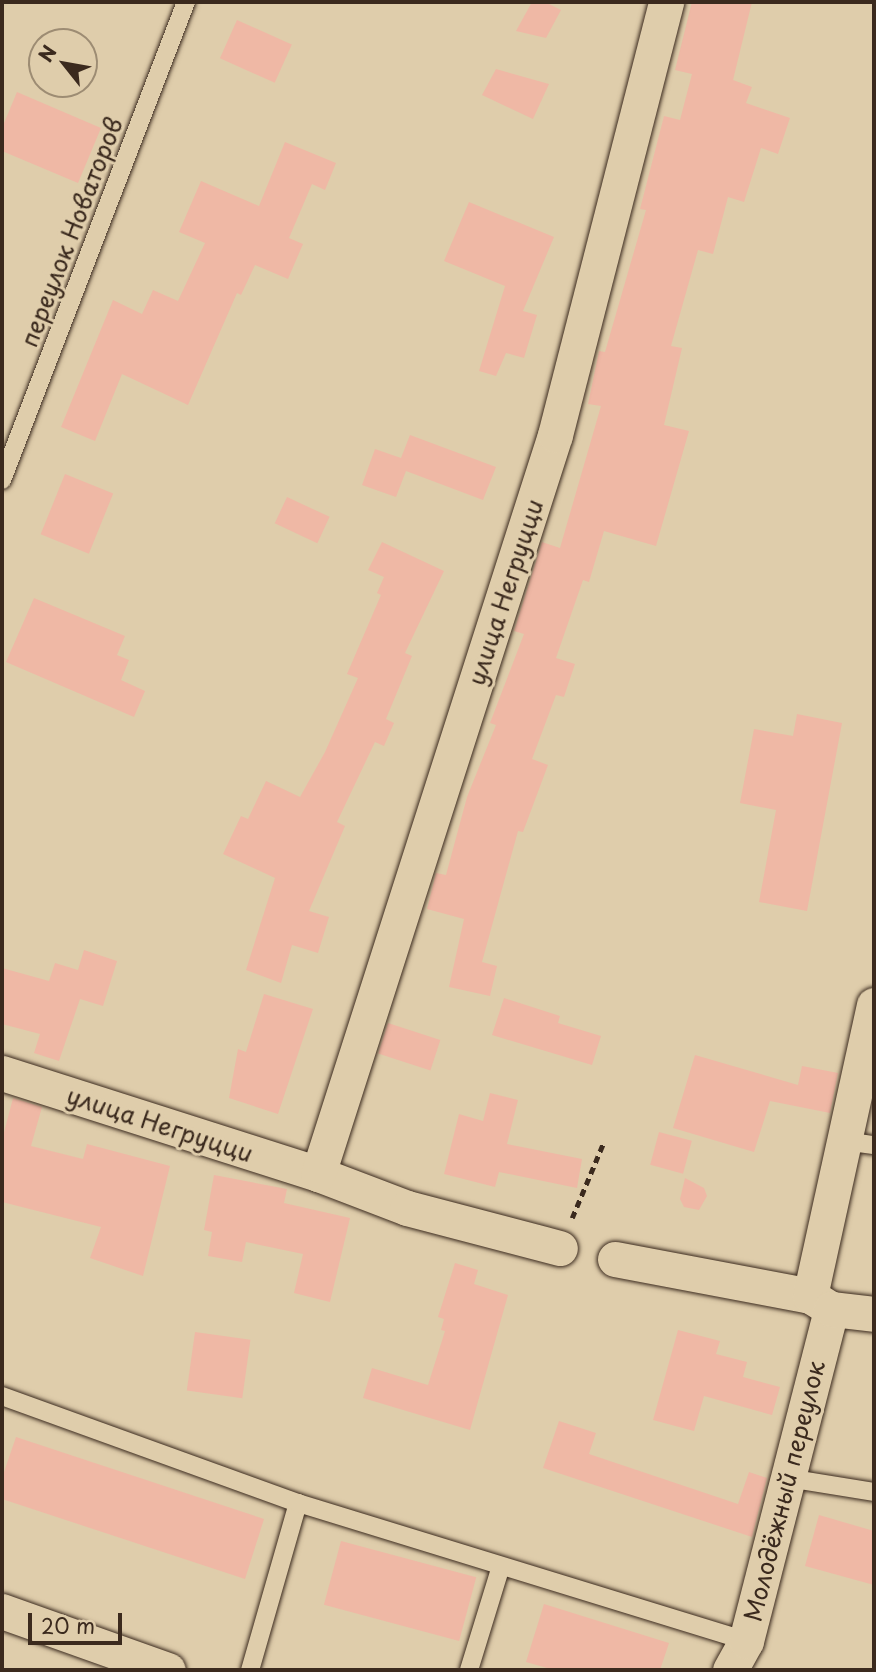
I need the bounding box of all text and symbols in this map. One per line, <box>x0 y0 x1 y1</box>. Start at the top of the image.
north arrow <box>28 28 98 98</box>
text: N <box>31 40 63 67</box>
street label: переулок Новаторов <box>14 113 128 351</box>
street label: улица Негруцци <box>461 495 549 689</box>
street label: улица Негруцци <box>63 1080 257 1168</box>
street label: Молодёжный переулок <box>738 1358 830 1624</box>
scale bar <box>32 1598 126 1642</box>
text: 20 m <box>41 1609 95 1641</box>

